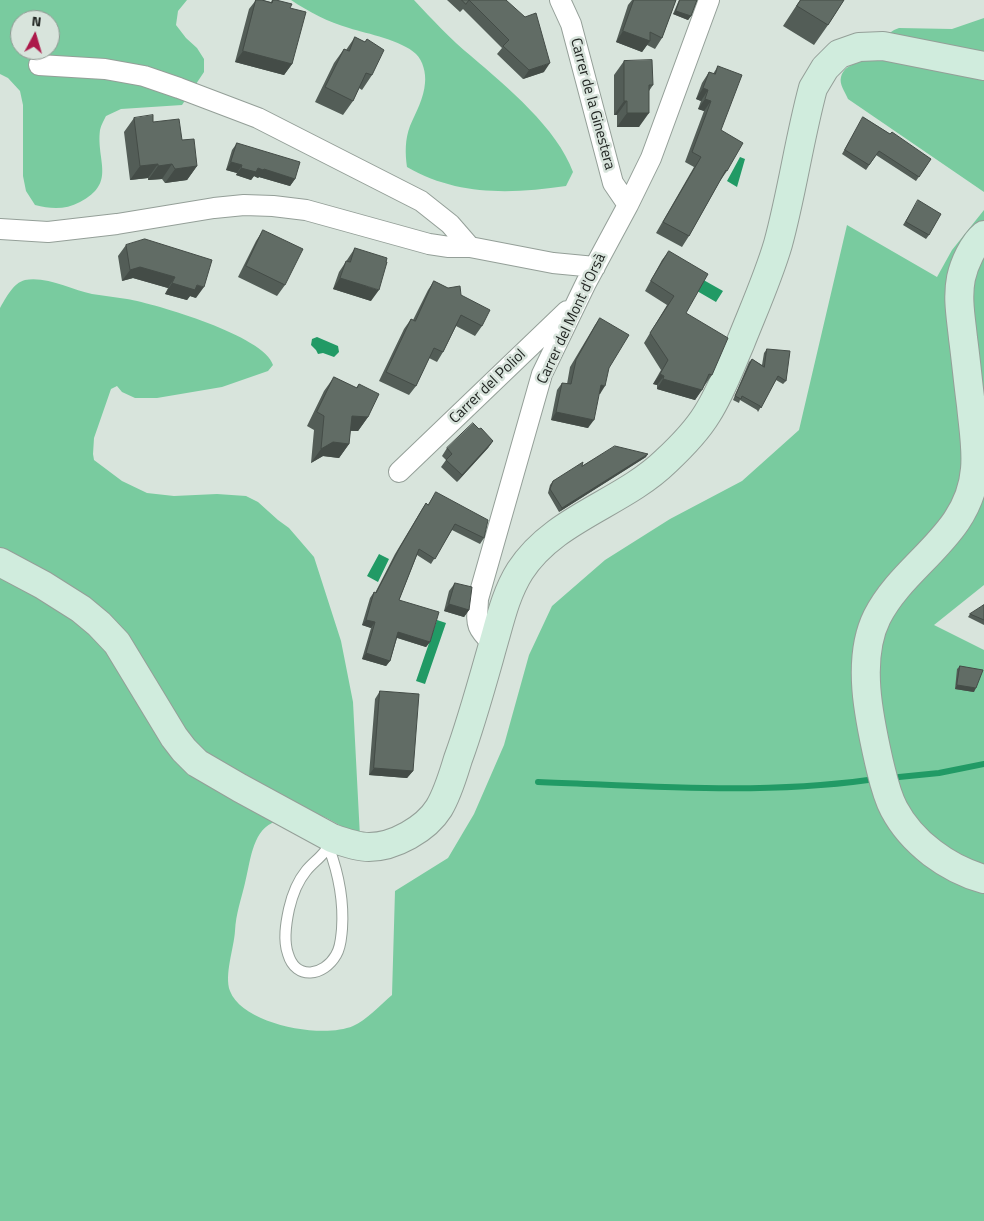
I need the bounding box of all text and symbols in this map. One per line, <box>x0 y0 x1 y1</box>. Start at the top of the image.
north arrow <box>10 10 60 60</box>
text: N <box>31 10 42 32</box>
street label: Carrer de la Ginestera <box>566 36 618 172</box>
street label: Carrer del Mont d'Orsà <box>534 251 610 387</box>
street label: Carrer del Poliol <box>446 346 530 428</box>

